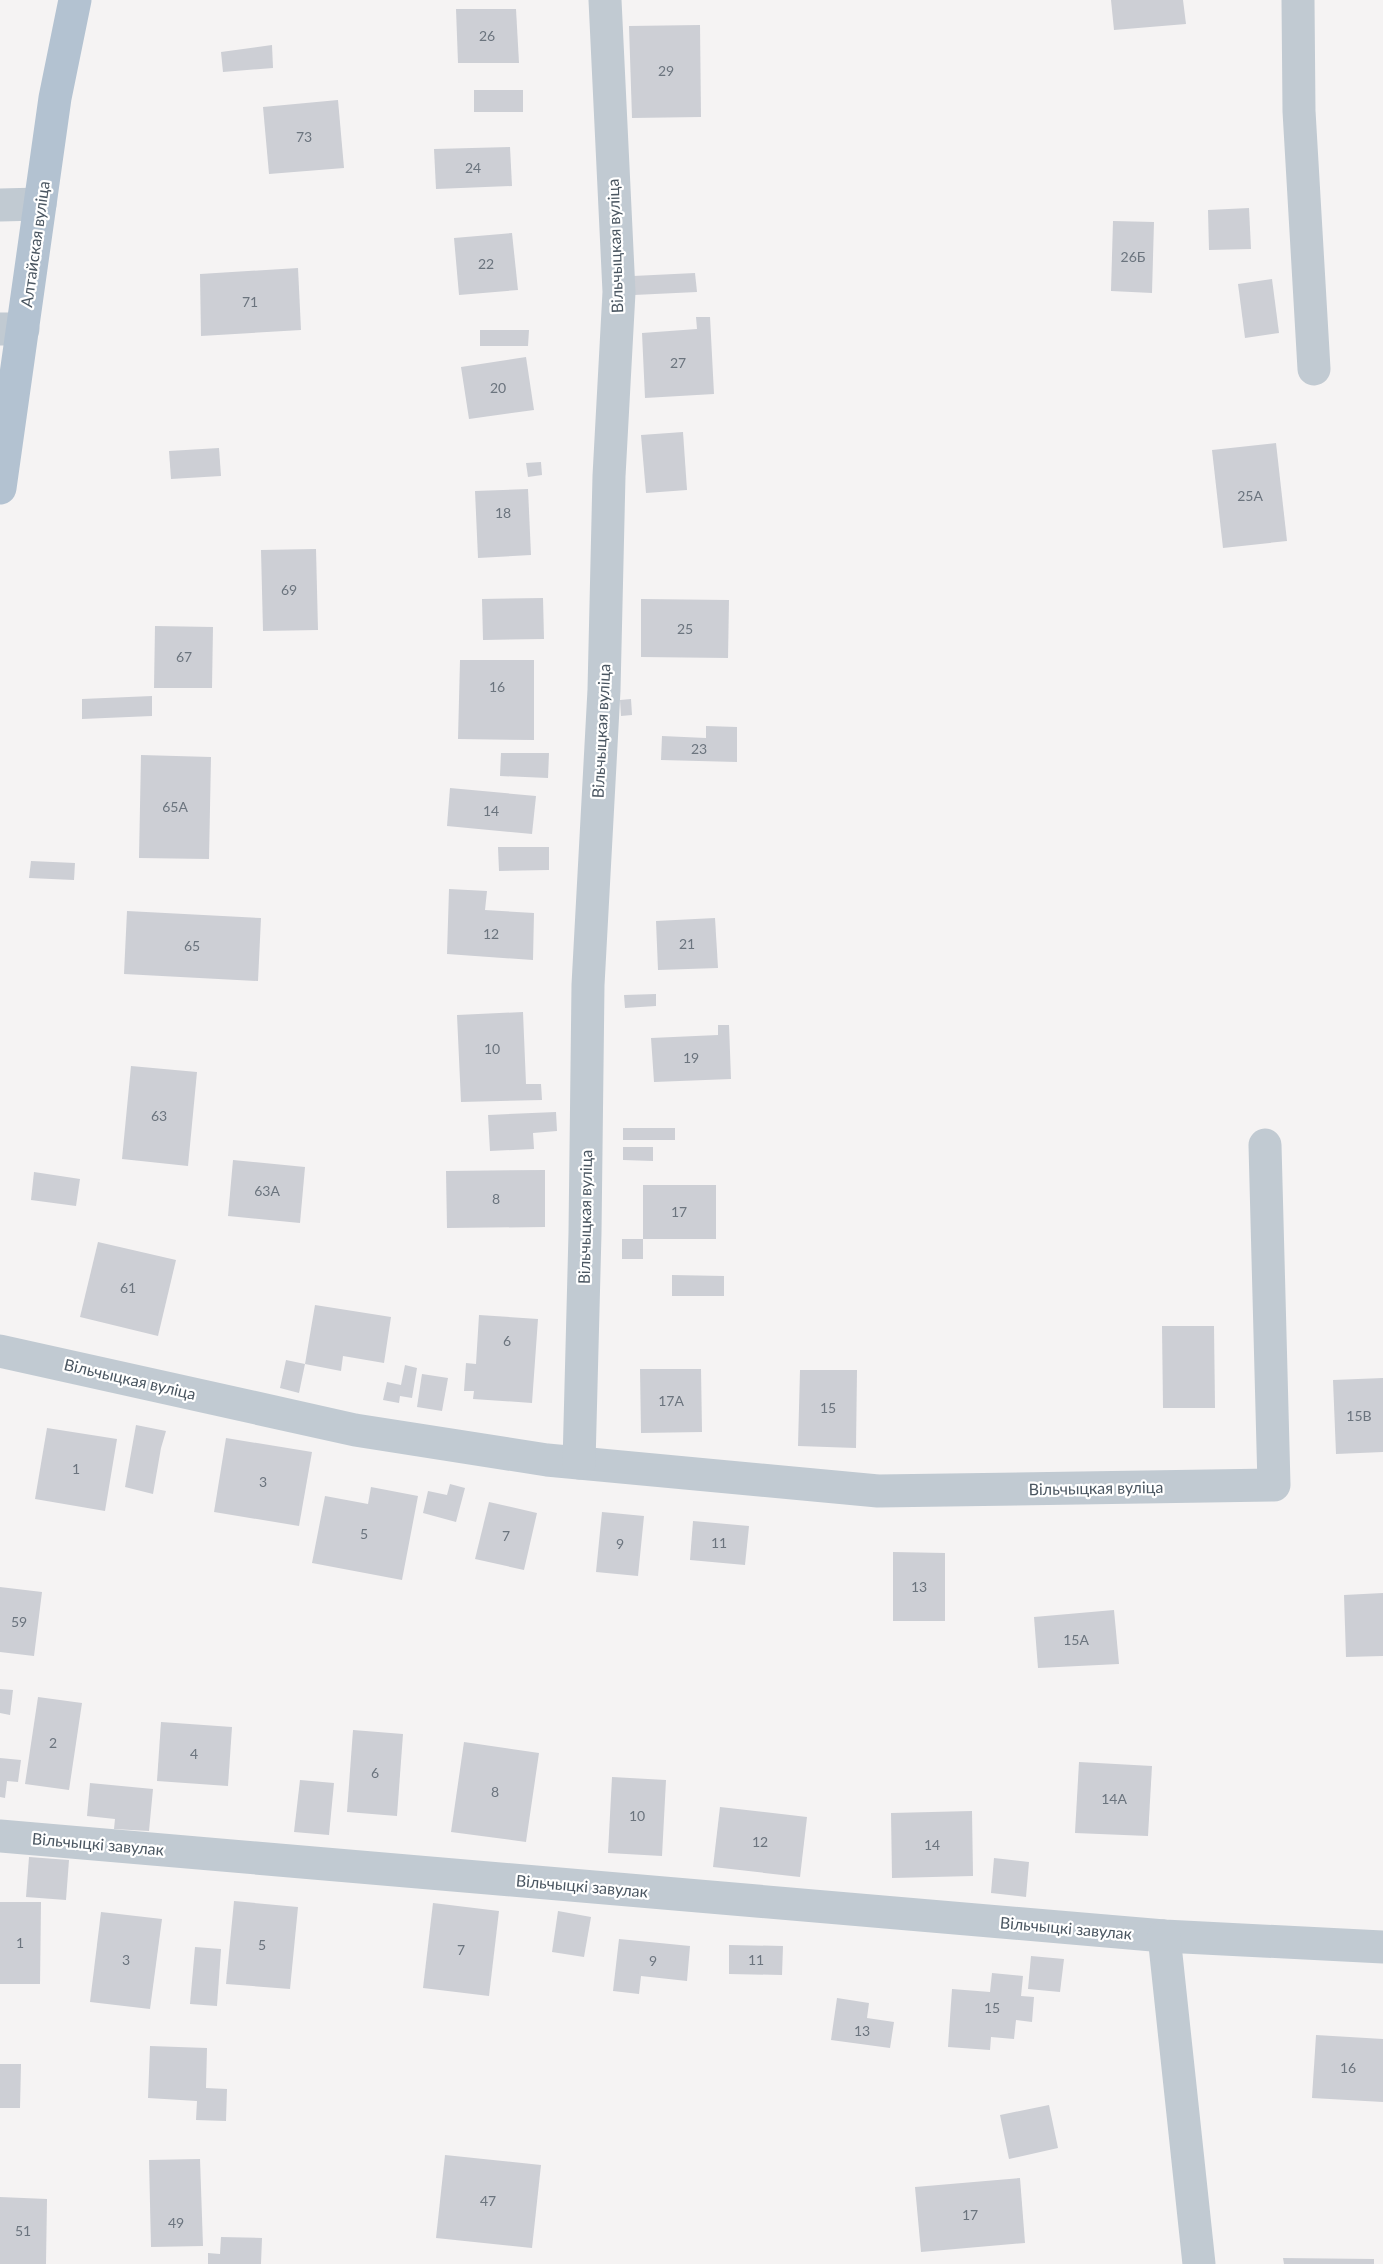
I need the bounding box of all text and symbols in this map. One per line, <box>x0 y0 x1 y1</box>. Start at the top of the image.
house number: 26 <box>479 27 495 44</box>
house number: 29 <box>658 62 674 79</box>
house number: 73 <box>296 128 312 145</box>
house number: 24 <box>465 159 481 176</box>
street label: Вільчыцкая вуліца <box>603 178 626 314</box>
street label: Алтайская вуліца <box>16 180 53 308</box>
house number: 26Б <box>1121 248 1146 265</box>
house number: 22 <box>478 255 494 272</box>
house number: 71 <box>242 293 258 310</box>
house number: 27 <box>670 354 686 371</box>
house number: 20 <box>490 379 506 396</box>
house number: 25А <box>1237 487 1263 504</box>
house number: 18 <box>495 504 511 521</box>
house number: 69 <box>281 581 297 598</box>
house number: 25 <box>677 620 693 637</box>
house number: 67 <box>176 648 192 665</box>
street label: Вільчыцкая вуліца <box>587 663 614 799</box>
house number: 16 <box>489 678 505 695</box>
house number: 23 <box>691 740 707 757</box>
house number: 65А <box>162 798 188 815</box>
house number: 14 <box>483 802 499 819</box>
house number: 12 <box>483 925 499 942</box>
house number: 21 <box>679 935 695 952</box>
house number: 65 <box>184 937 200 954</box>
house number: 10 <box>484 1040 500 1057</box>
house number: 19 <box>683 1049 699 1066</box>
house number: 63 <box>151 1107 167 1124</box>
street label: Вільчыцкая вуліца <box>574 1150 595 1284</box>
house number: 63А <box>254 1182 280 1199</box>
house number: 8 <box>492 1190 500 1207</box>
house number: 17 <box>671 1203 687 1220</box>
house number: 61 <box>120 1279 136 1296</box>
house number: 6 <box>503 1332 511 1349</box>
street label: Вільчыцкая вуліца <box>62 1354 198 1403</box>
house number: 17А <box>658 1392 684 1409</box>
house number: 15 <box>820 1399 836 1416</box>
house number: 15В <box>1346 1407 1372 1424</box>
house number: 1 <box>72 1460 80 1477</box>
house number: 3 <box>259 1473 267 1490</box>
street label: Вільчыцкая вуліца <box>1029 1477 1163 1498</box>
house number: 5 <box>360 1525 368 1542</box>
house number: 7 <box>502 1527 510 1544</box>
house number: 11 <box>711 1534 727 1551</box>
house number: 9 <box>616 1535 624 1552</box>
house number: 13 <box>911 1578 927 1595</box>
house number: 59 <box>11 1613 27 1630</box>
house number: 15А <box>1063 1631 1089 1648</box>
house number: 2 <box>49 1734 57 1751</box>
house number: 4 <box>190 1745 198 1762</box>
house number: 6 <box>371 1764 379 1781</box>
house number: 8 <box>491 1783 499 1800</box>
house number: 14А <box>1101 1790 1127 1807</box>
house number: 10 <box>629 1807 645 1824</box>
street label: Вільчыцкі завулак <box>31 1828 166 1859</box>
house number: 12 <box>752 1833 768 1850</box>
house number: 14 <box>924 1836 940 1853</box>
street label: Вільчыцкі завулак <box>515 1870 650 1901</box>
street label: Вільчыцкі завулак <box>999 1912 1134 1943</box>
house number: 1 <box>16 1934 24 1951</box>
house number: 5 <box>258 1936 266 1953</box>
house number: 7 <box>457 1941 465 1958</box>
house number: 3 <box>122 1951 130 1968</box>
house number: 11 <box>748 1951 764 1968</box>
house number: 9 <box>649 1952 657 1969</box>
house number: 15 <box>984 1999 1000 2016</box>
house number: 13 <box>854 2022 870 2039</box>
house number: 16 <box>1340 2059 1356 2076</box>
house number: 47 <box>480 2192 496 2209</box>
house number: 17 <box>962 2206 978 2223</box>
house number: 49 <box>168 2214 184 2231</box>
house number: 51 <box>15 2222 31 2239</box>

